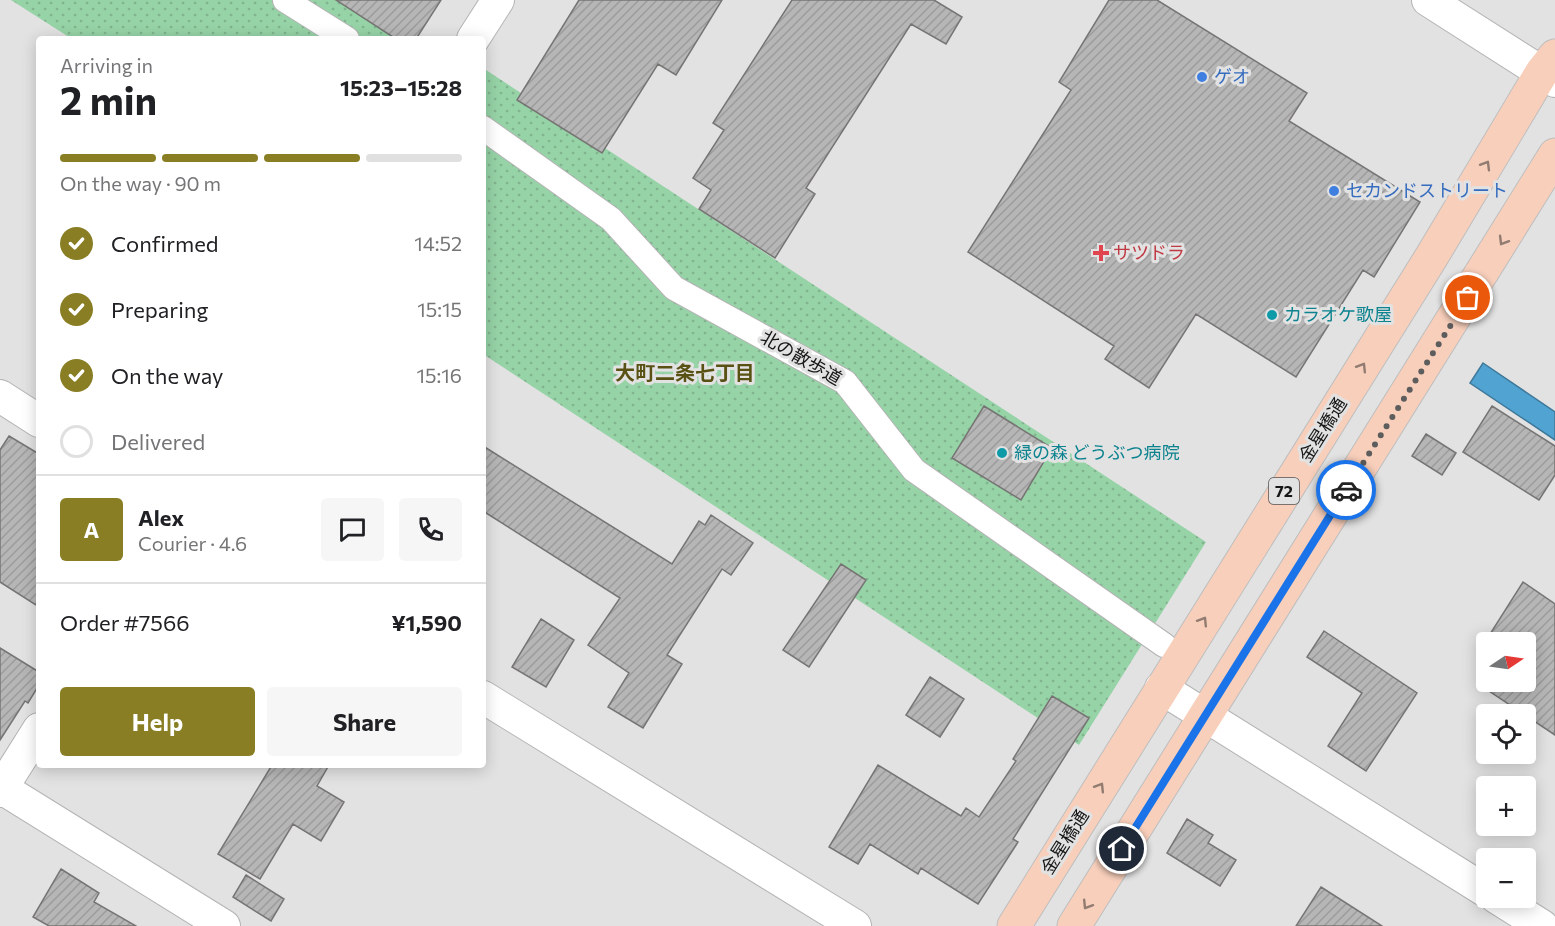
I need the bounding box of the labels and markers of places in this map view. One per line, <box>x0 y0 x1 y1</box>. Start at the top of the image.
place label: ゲオ <box>1214 65 1250 87</box>
marker: ゲオ <box>1195 70 1209 84</box>
place label: セカンドストリート <box>1346 179 1508 201</box>
marker: セカンドストリート <box>1327 184 1341 198</box>
place label: サツドラ <box>1113 241 1185 263</box>
marker: サツドラ <box>1094 246 1108 260</box>
pin <box>1442 272 1493 323</box>
place label: カラオケ歌屋 <box>1284 303 1392 325</box>
marker: カラオケ歌屋 <box>1265 308 1279 322</box>
place label: 緑の森 どうぶつ病院 <box>1014 441 1179 463</box>
marker: 緑の森 どうぶつ病院 <box>995 446 1009 460</box>
pin <box>1096 823 1147 874</box>

